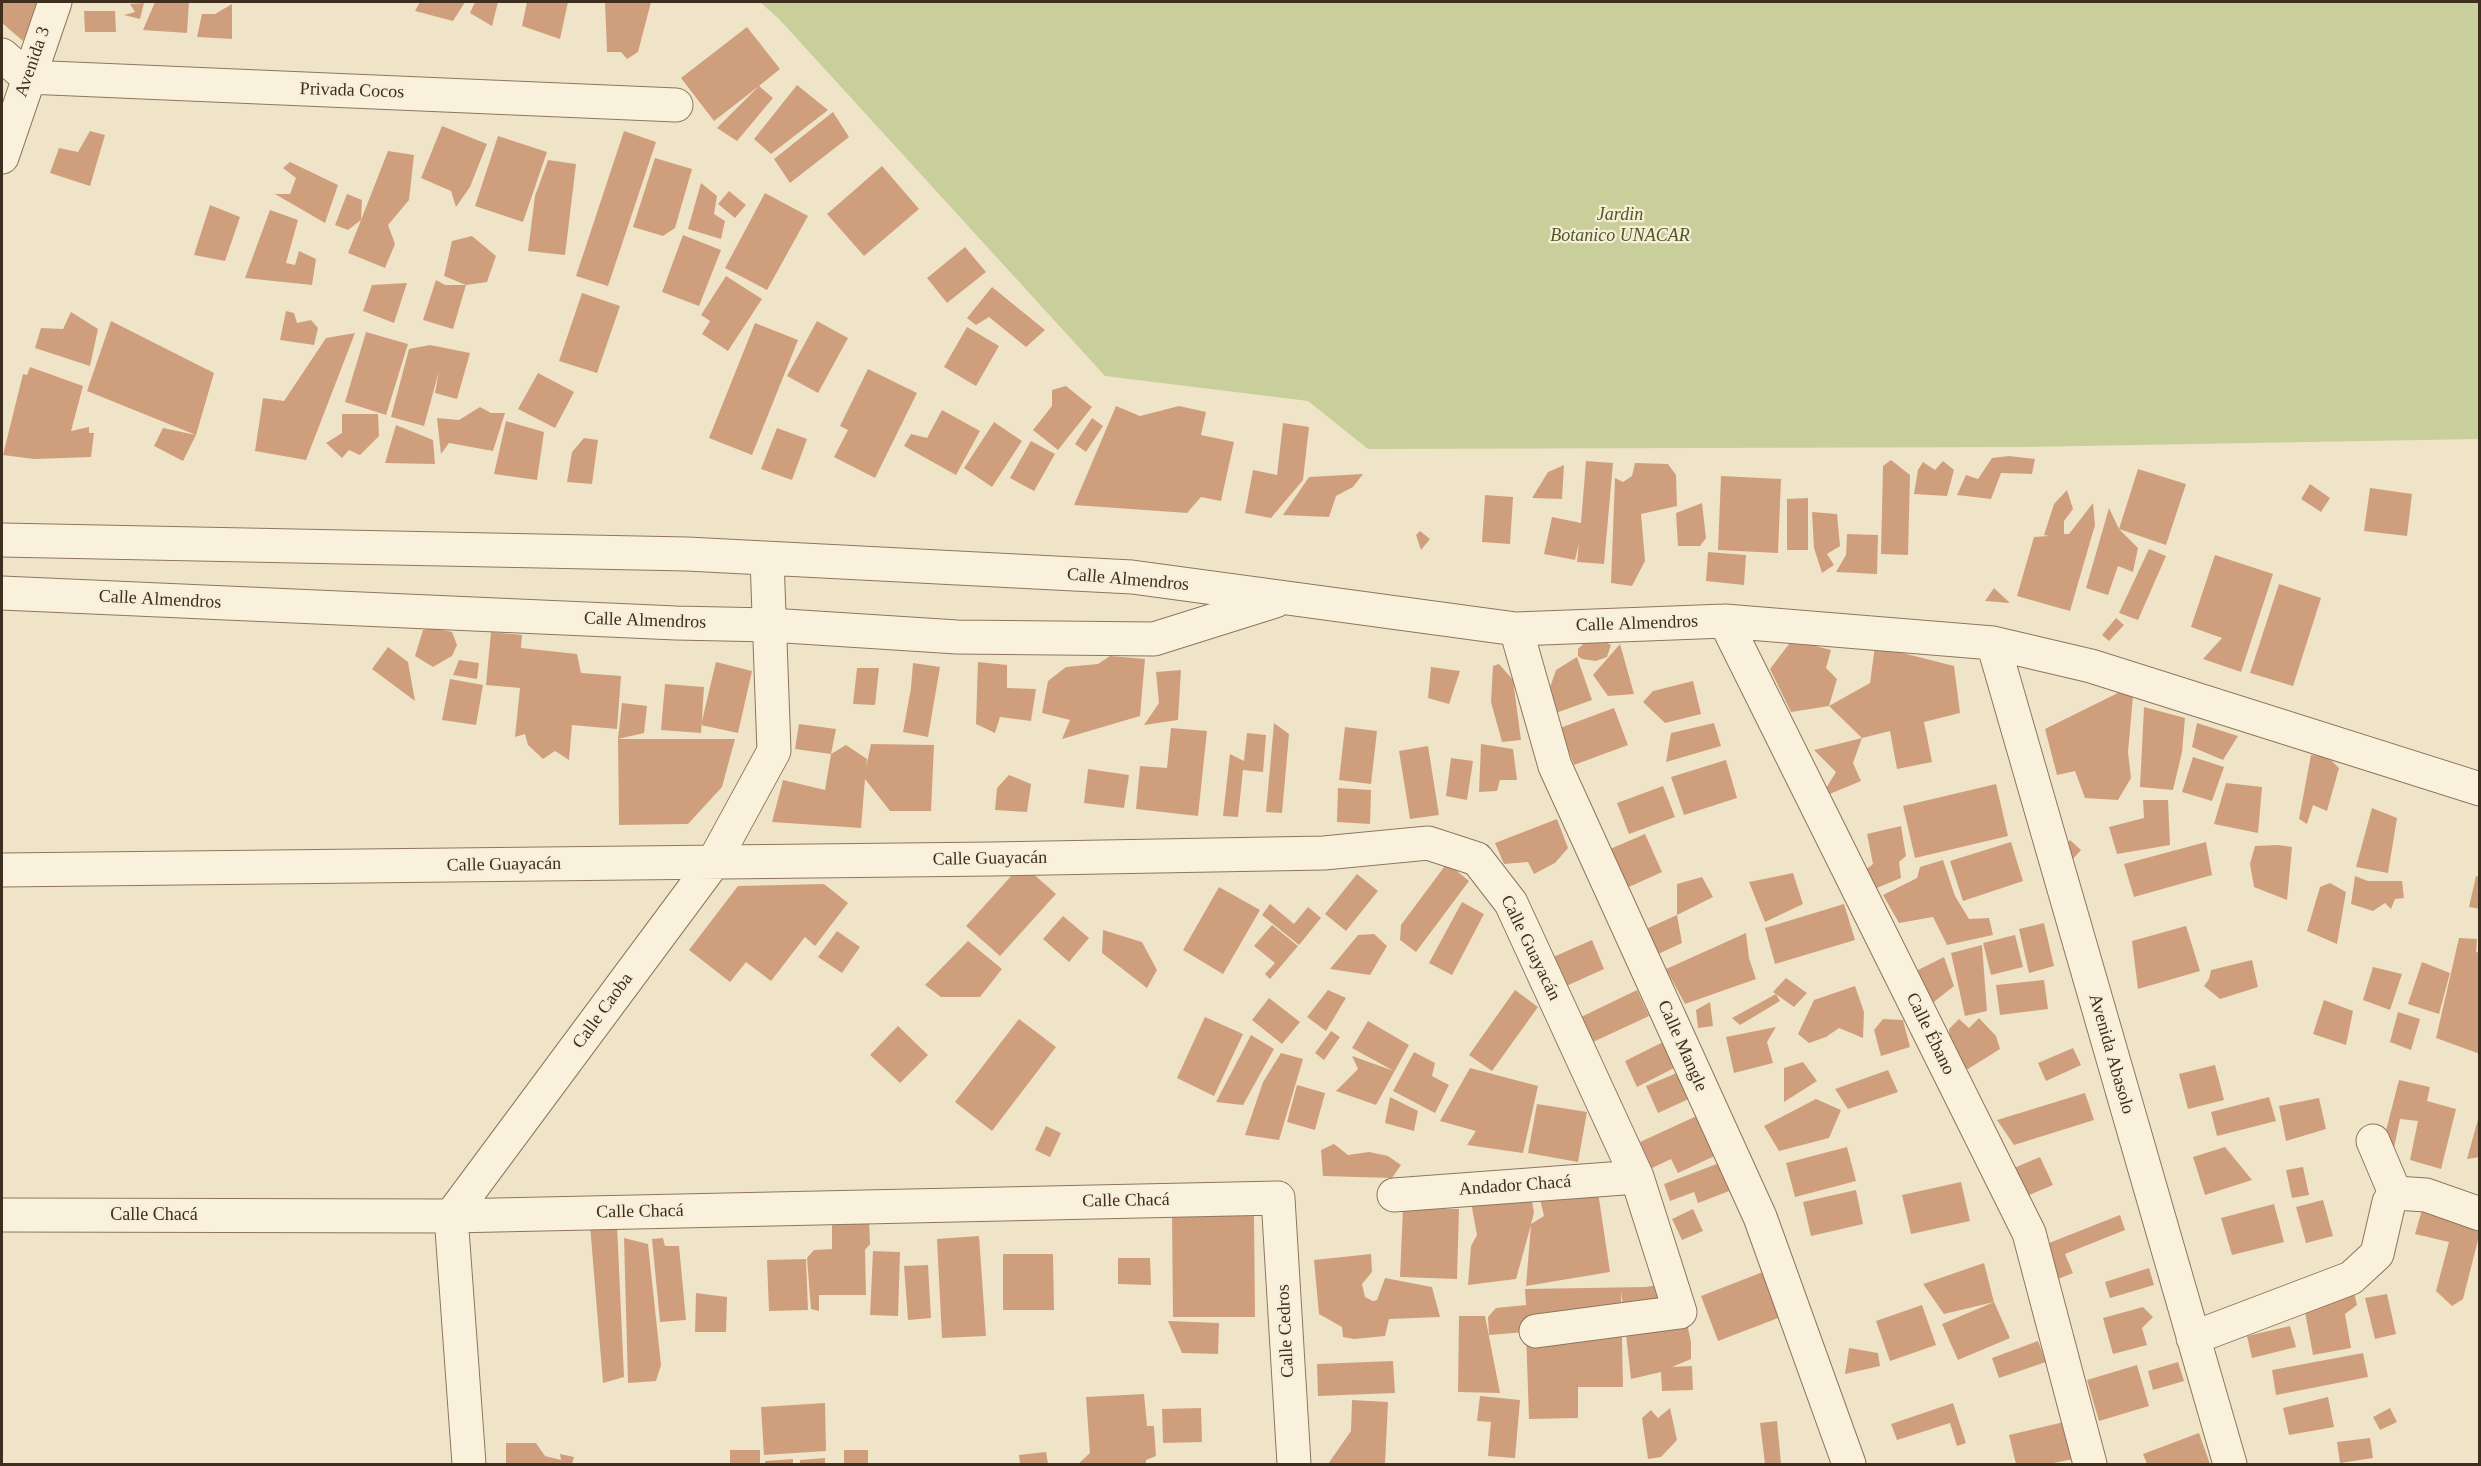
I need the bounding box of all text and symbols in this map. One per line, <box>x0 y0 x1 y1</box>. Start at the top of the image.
street label: Avenida 3 <box>11 24 55 100</box>
street label: Privada Cocos <box>299 78 405 104</box>
park label: Jardin Botanico UNACAR <box>1550 204 1690 246</box>
street label: Calle Almendros <box>1066 564 1190 596</box>
street label: Calle Almendros <box>98 586 222 614</box>
street label: Calle Almendros <box>583 608 707 634</box>
street label: Calle Almendros <box>1575 611 1699 637</box>
street label: Calle Guayacán <box>933 847 1047 871</box>
street label: Calle Guayacán <box>447 853 561 877</box>
street label: Calle Guayacán <box>1495 892 1565 1004</box>
street label: Calle Caoba <box>568 969 638 1053</box>
street label: Calle Ébano <box>1901 990 1959 1078</box>
street label: Avenida Abasolo <box>2084 991 2138 1117</box>
street label: Calle Mangle <box>1652 997 1712 1095</box>
street label: Andador Chacá <box>1458 1171 1572 1201</box>
street label: Calle Chacá <box>1082 1189 1170 1213</box>
street label: Calle Chacá <box>596 1200 684 1224</box>
street label: Calle Chacá <box>110 1204 198 1226</box>
street label: Calle Cedros <box>1273 1284 1299 1378</box>

